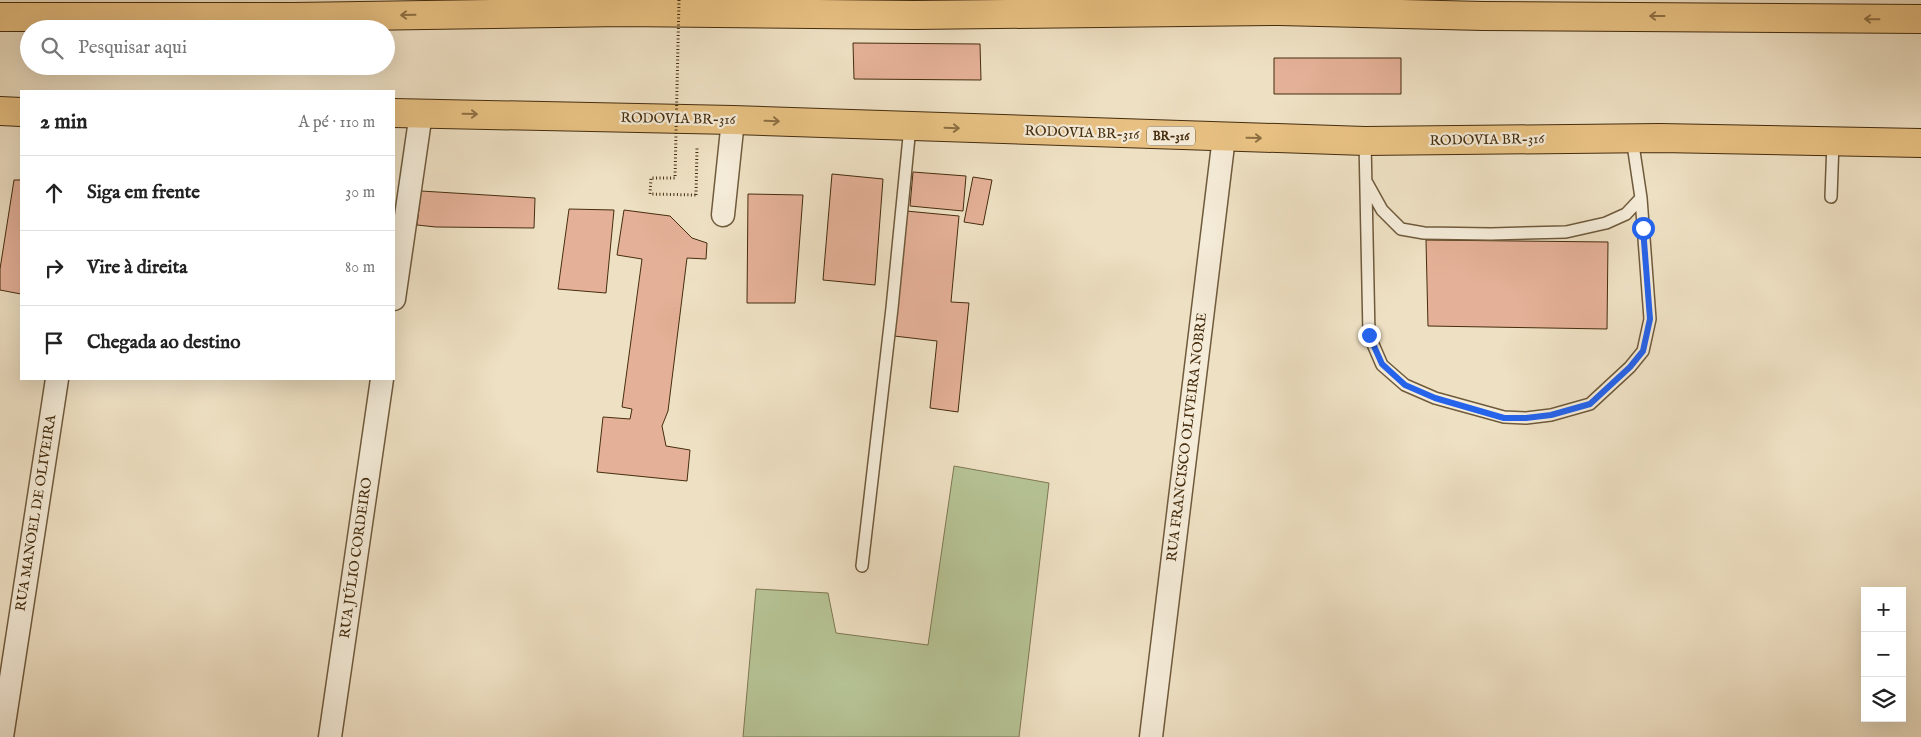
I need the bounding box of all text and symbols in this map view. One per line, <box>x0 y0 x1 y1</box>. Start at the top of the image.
one-way arrow <box>400 10 416 20</box>
one-way arrow <box>1650 11 1666 21</box>
one-way arrow <box>1865 14 1881 23</box>
search box <box>20 20 395 75</box>
icon: search <box>38 34 66 62</box>
text: Pesquisar aqui <box>78 36 187 60</box>
text: 2 min <box>40 109 87 136</box>
street label: RODOVIA BR-316 <box>620 109 737 129</box>
one-way arrow <box>461 110 477 119</box>
text: A pé · 110 m <box>299 113 375 133</box>
one-way arrow <box>764 117 780 126</box>
street label: RODOVIA BR-316 <box>1024 122 1141 144</box>
one-way arrow <box>944 123 960 133</box>
road number: BR-316 <box>1147 126 1195 146</box>
street label: RODOVIA BR-316 <box>1429 130 1546 150</box>
one-way arrow <box>1246 133 1262 143</box>
icon: ahead <box>40 179 68 207</box>
text: Siga em frente <box>87 181 200 205</box>
text: 30 m <box>345 183 375 203</box>
route start <box>1632 217 1655 240</box>
icon: right <box>40 254 68 282</box>
text: Vire à direita <box>87 256 187 280</box>
text: 80 m <box>345 258 375 278</box>
street label: RUA FRANCISCO OLIVEIRA NOBRE <box>1163 311 1211 563</box>
route end <box>1358 324 1381 347</box>
icon: arrive <box>40 329 68 357</box>
text: Chegada ao destino <box>87 331 240 355</box>
street label: RUA MANOEL DE OLIVEIRA <box>12 413 61 613</box>
street label: RUA JÚLIO CORDEIRO <box>335 476 376 640</box>
map controls <box>1861 587 1906 722</box>
button: + <box>1861 587 1906 632</box>
button: − <box>1861 632 1906 677</box>
button: layers <box>1861 677 1906 722</box>

